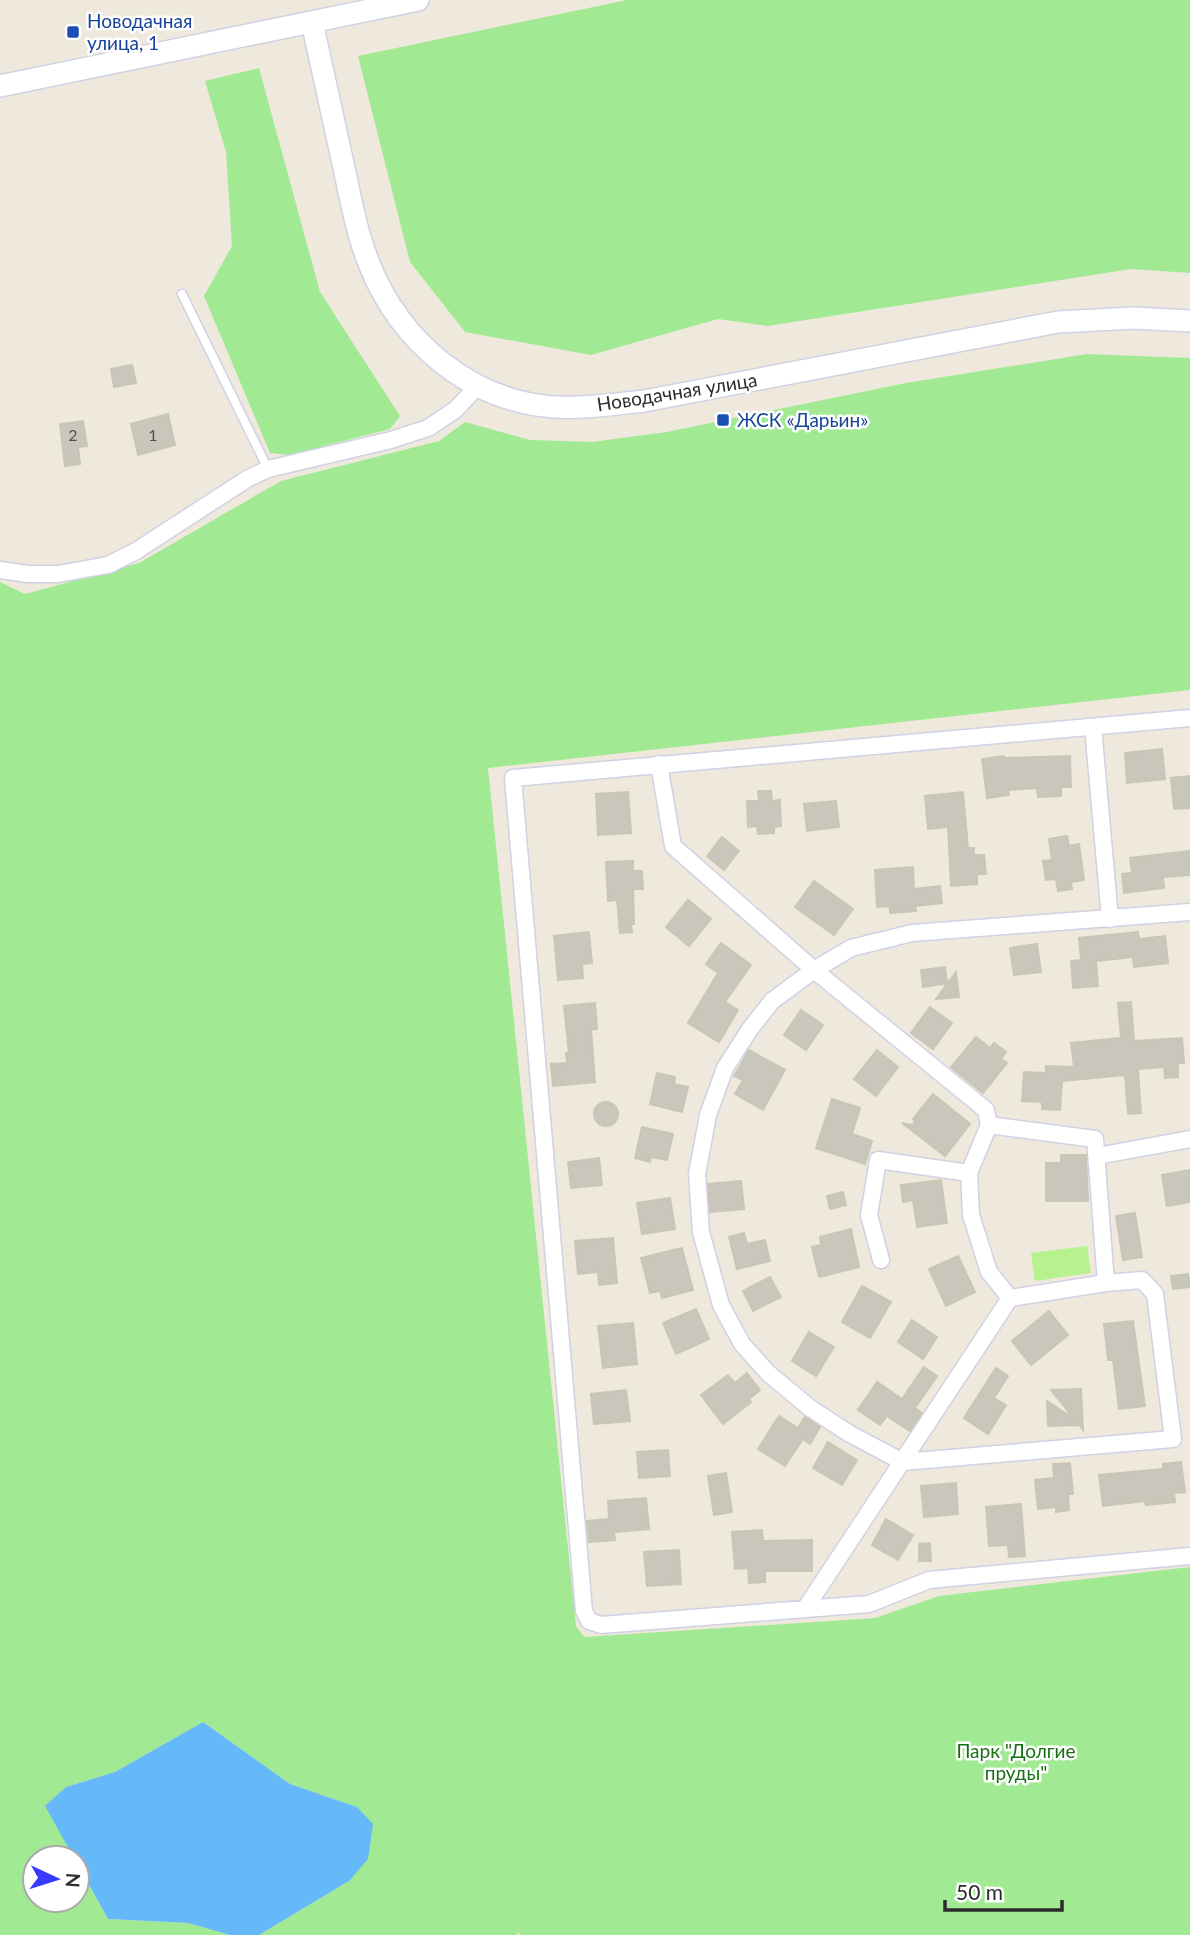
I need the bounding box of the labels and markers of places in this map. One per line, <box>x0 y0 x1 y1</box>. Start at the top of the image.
place label: Новодачная улица, 1 <box>87 9 192 54</box>
marker: Новодачная улица, 1 <box>65 24 81 40</box>
place label: ЖСК «Дарьин» <box>737 408 868 431</box>
marker: ЖСК «Дарьин» <box>715 412 731 428</box>

